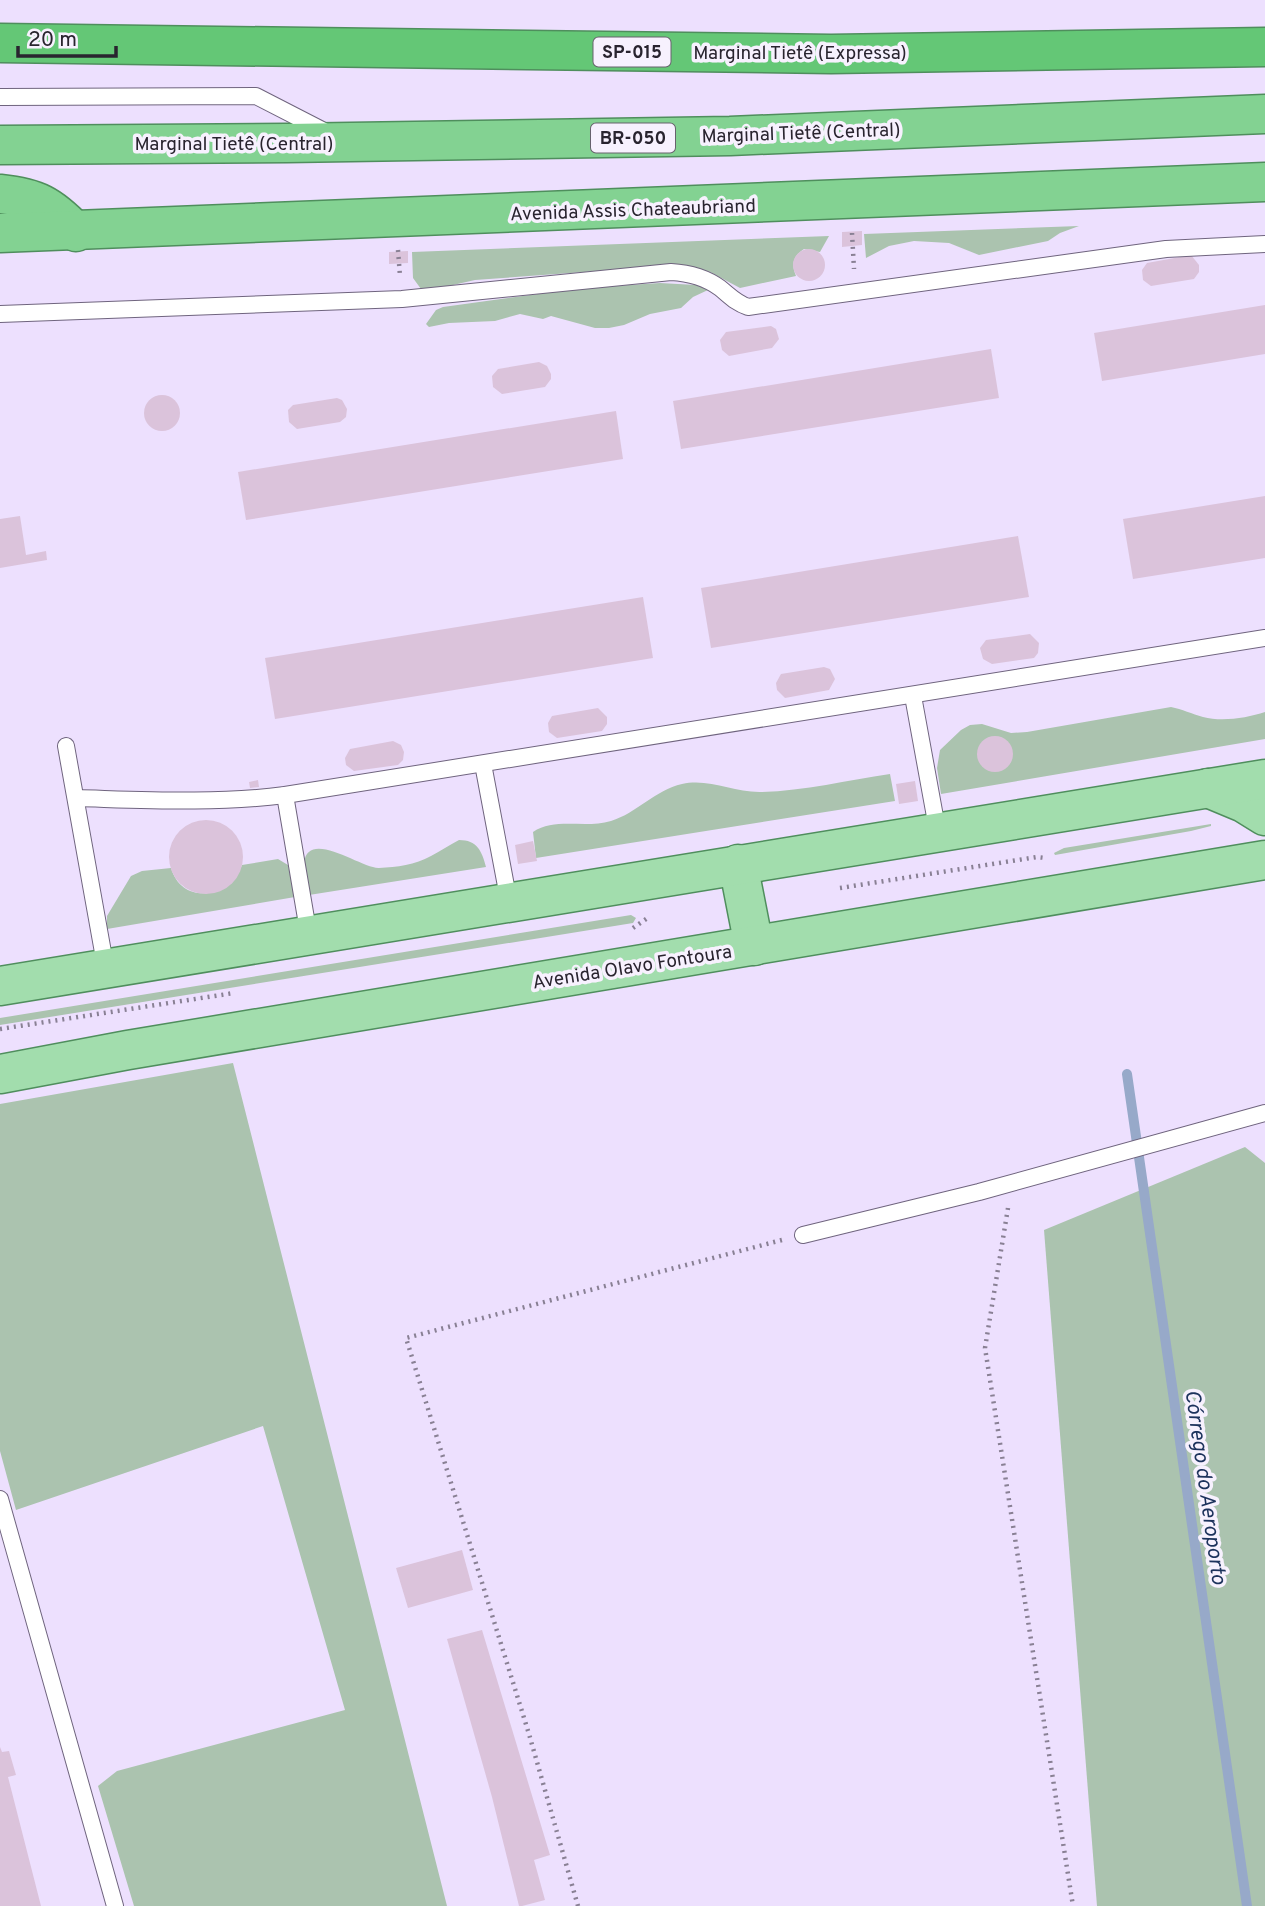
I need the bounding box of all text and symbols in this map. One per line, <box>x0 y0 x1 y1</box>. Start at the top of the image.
scale bar <box>18 14 116 58</box>
text: 20 m <box>28 27 77 54</box>
road number: SP-015 <box>594 38 670 66</box>
street label: Marginal Tietê (Expressa) <box>693 42 907 66</box>
street label: Marginal Tietê (Central) <box>701 119 901 149</box>
road number: BR-050 <box>591 124 675 153</box>
street label: Marginal Tietê (Central) <box>134 133 334 157</box>
street label: Avenida Assis Chateaubriand <box>510 195 756 227</box>
street label: Avenida Olavo Fontoura <box>531 940 734 996</box>
water label: Córrego do Aeroporto <box>1177 1388 1232 1587</box>

